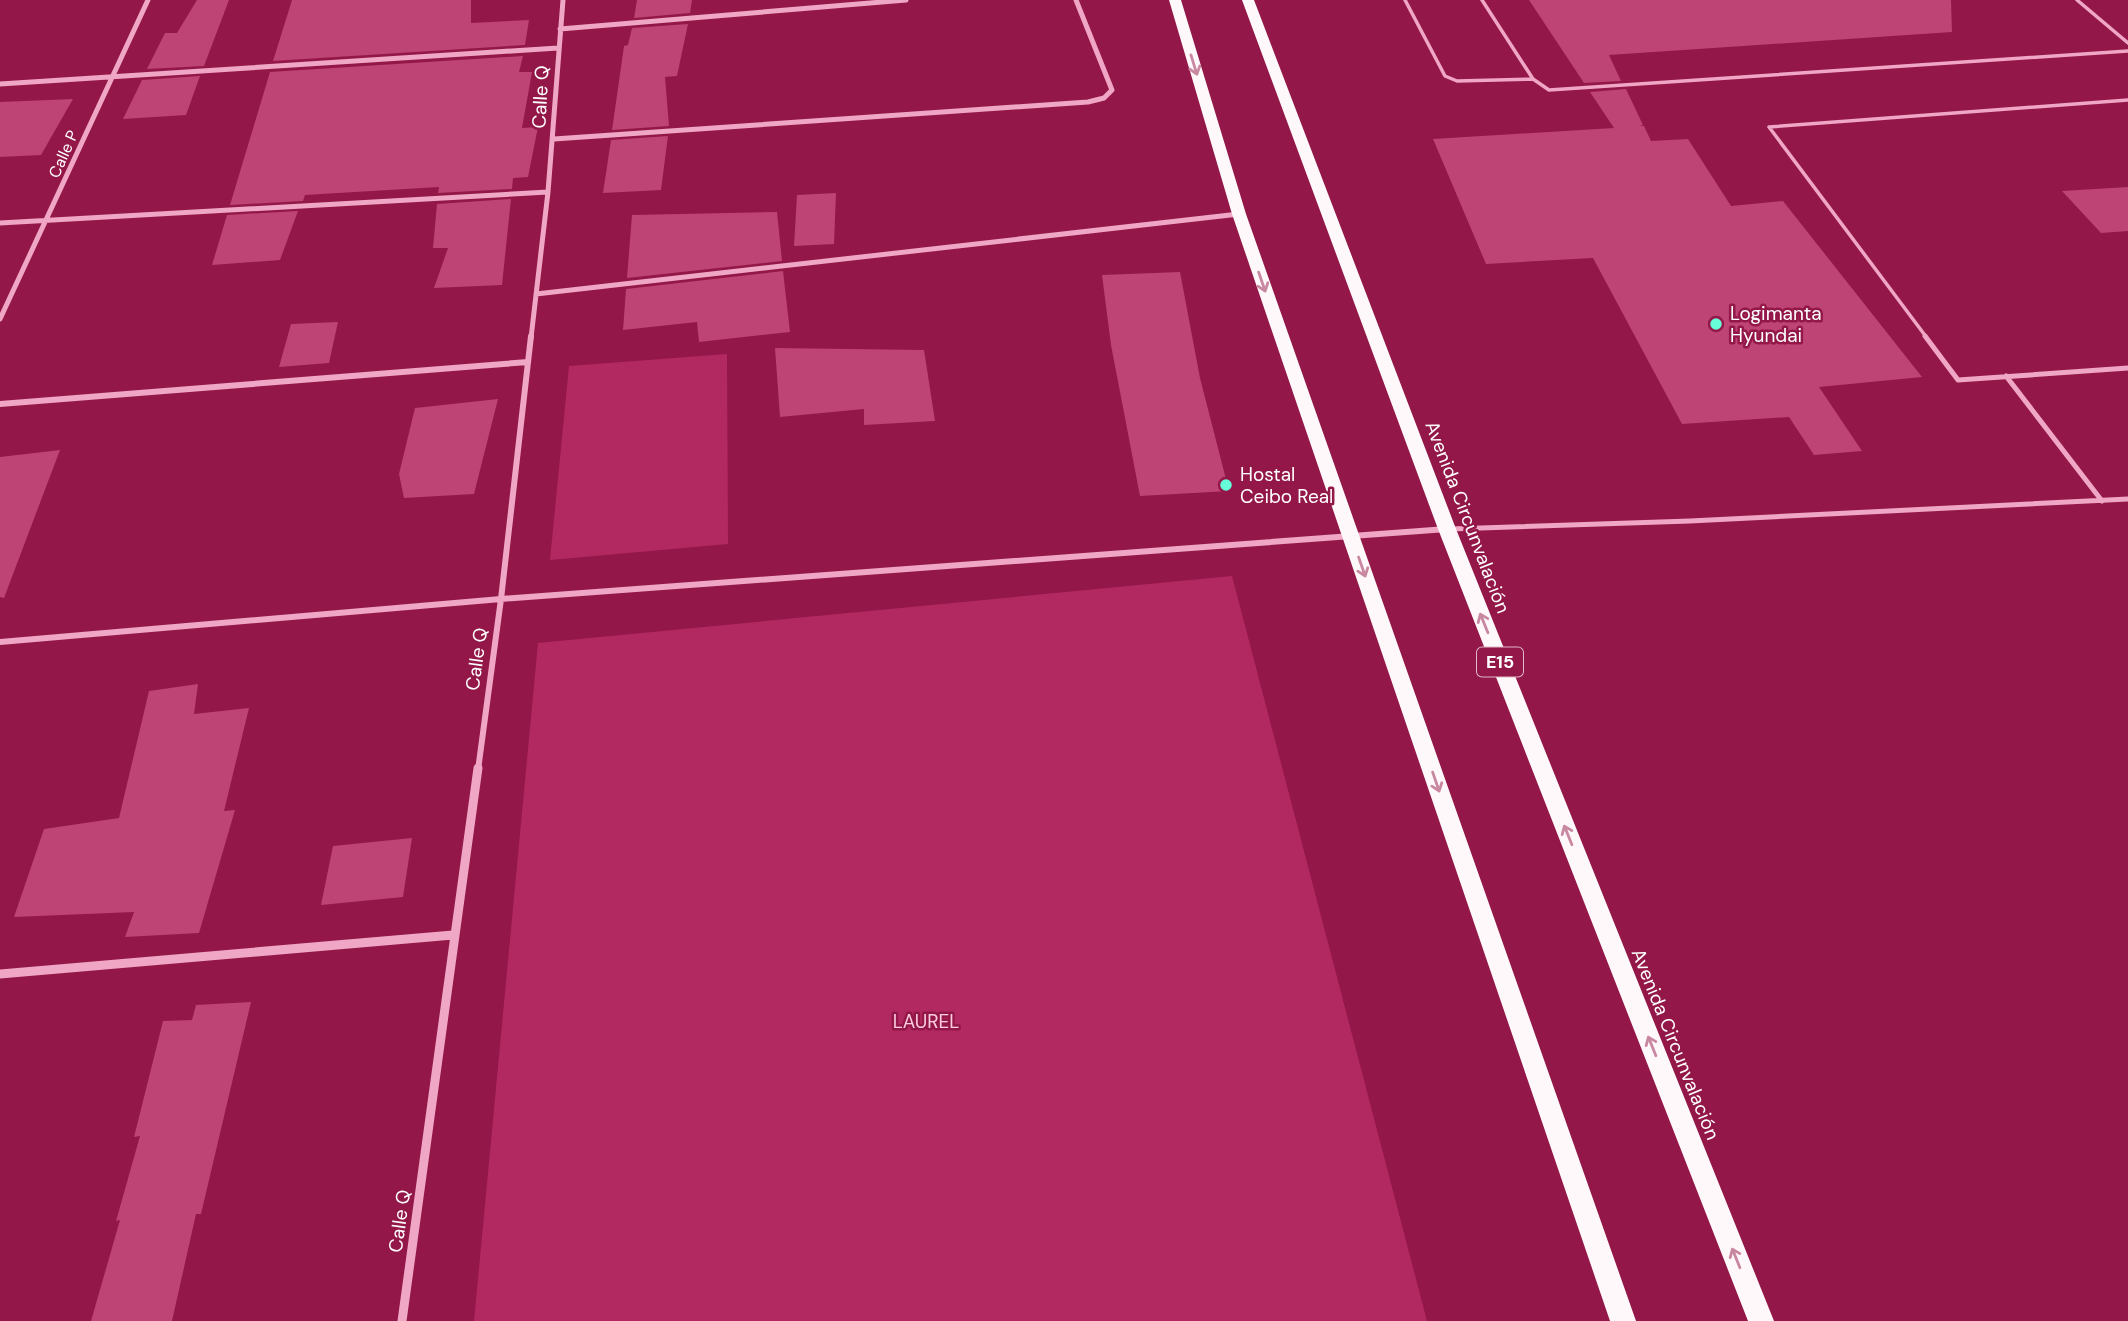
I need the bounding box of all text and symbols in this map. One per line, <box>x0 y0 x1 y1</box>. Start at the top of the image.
one-way arrow <box>1189 54 1202 76</box>
street label: Calle Q <box>526 65 555 129</box>
street label: Calle P <box>44 127 83 181</box>
one-way arrow <box>1257 271 1269 293</box>
place label: Logimanta Hyundai <box>1730 301 1822 348</box>
marker: Logimanta Hyundai <box>1708 316 1724 332</box>
street label: Avenida Circunvalación <box>1419 417 1516 617</box>
place label: Hostal Ceibo Real <box>1240 462 1333 509</box>
marker: Hostal Ceibo Real <box>1218 477 1234 493</box>
one-way arrow <box>1357 555 1369 577</box>
one-way arrow <box>1477 613 1490 635</box>
street label: Calle Q <box>460 626 493 692</box>
road number: E15 <box>1477 648 1523 676</box>
one-way arrow <box>1431 770 1443 792</box>
one-way arrow <box>1561 824 1574 846</box>
street label: Avenida Circunvalación <box>1626 945 1725 1144</box>
park label: LAUREL <box>893 1009 959 1034</box>
one-way arrow <box>1645 1036 1658 1058</box>
street label: Calle Q <box>383 1188 416 1254</box>
one-way arrow <box>1729 1247 1742 1269</box>

